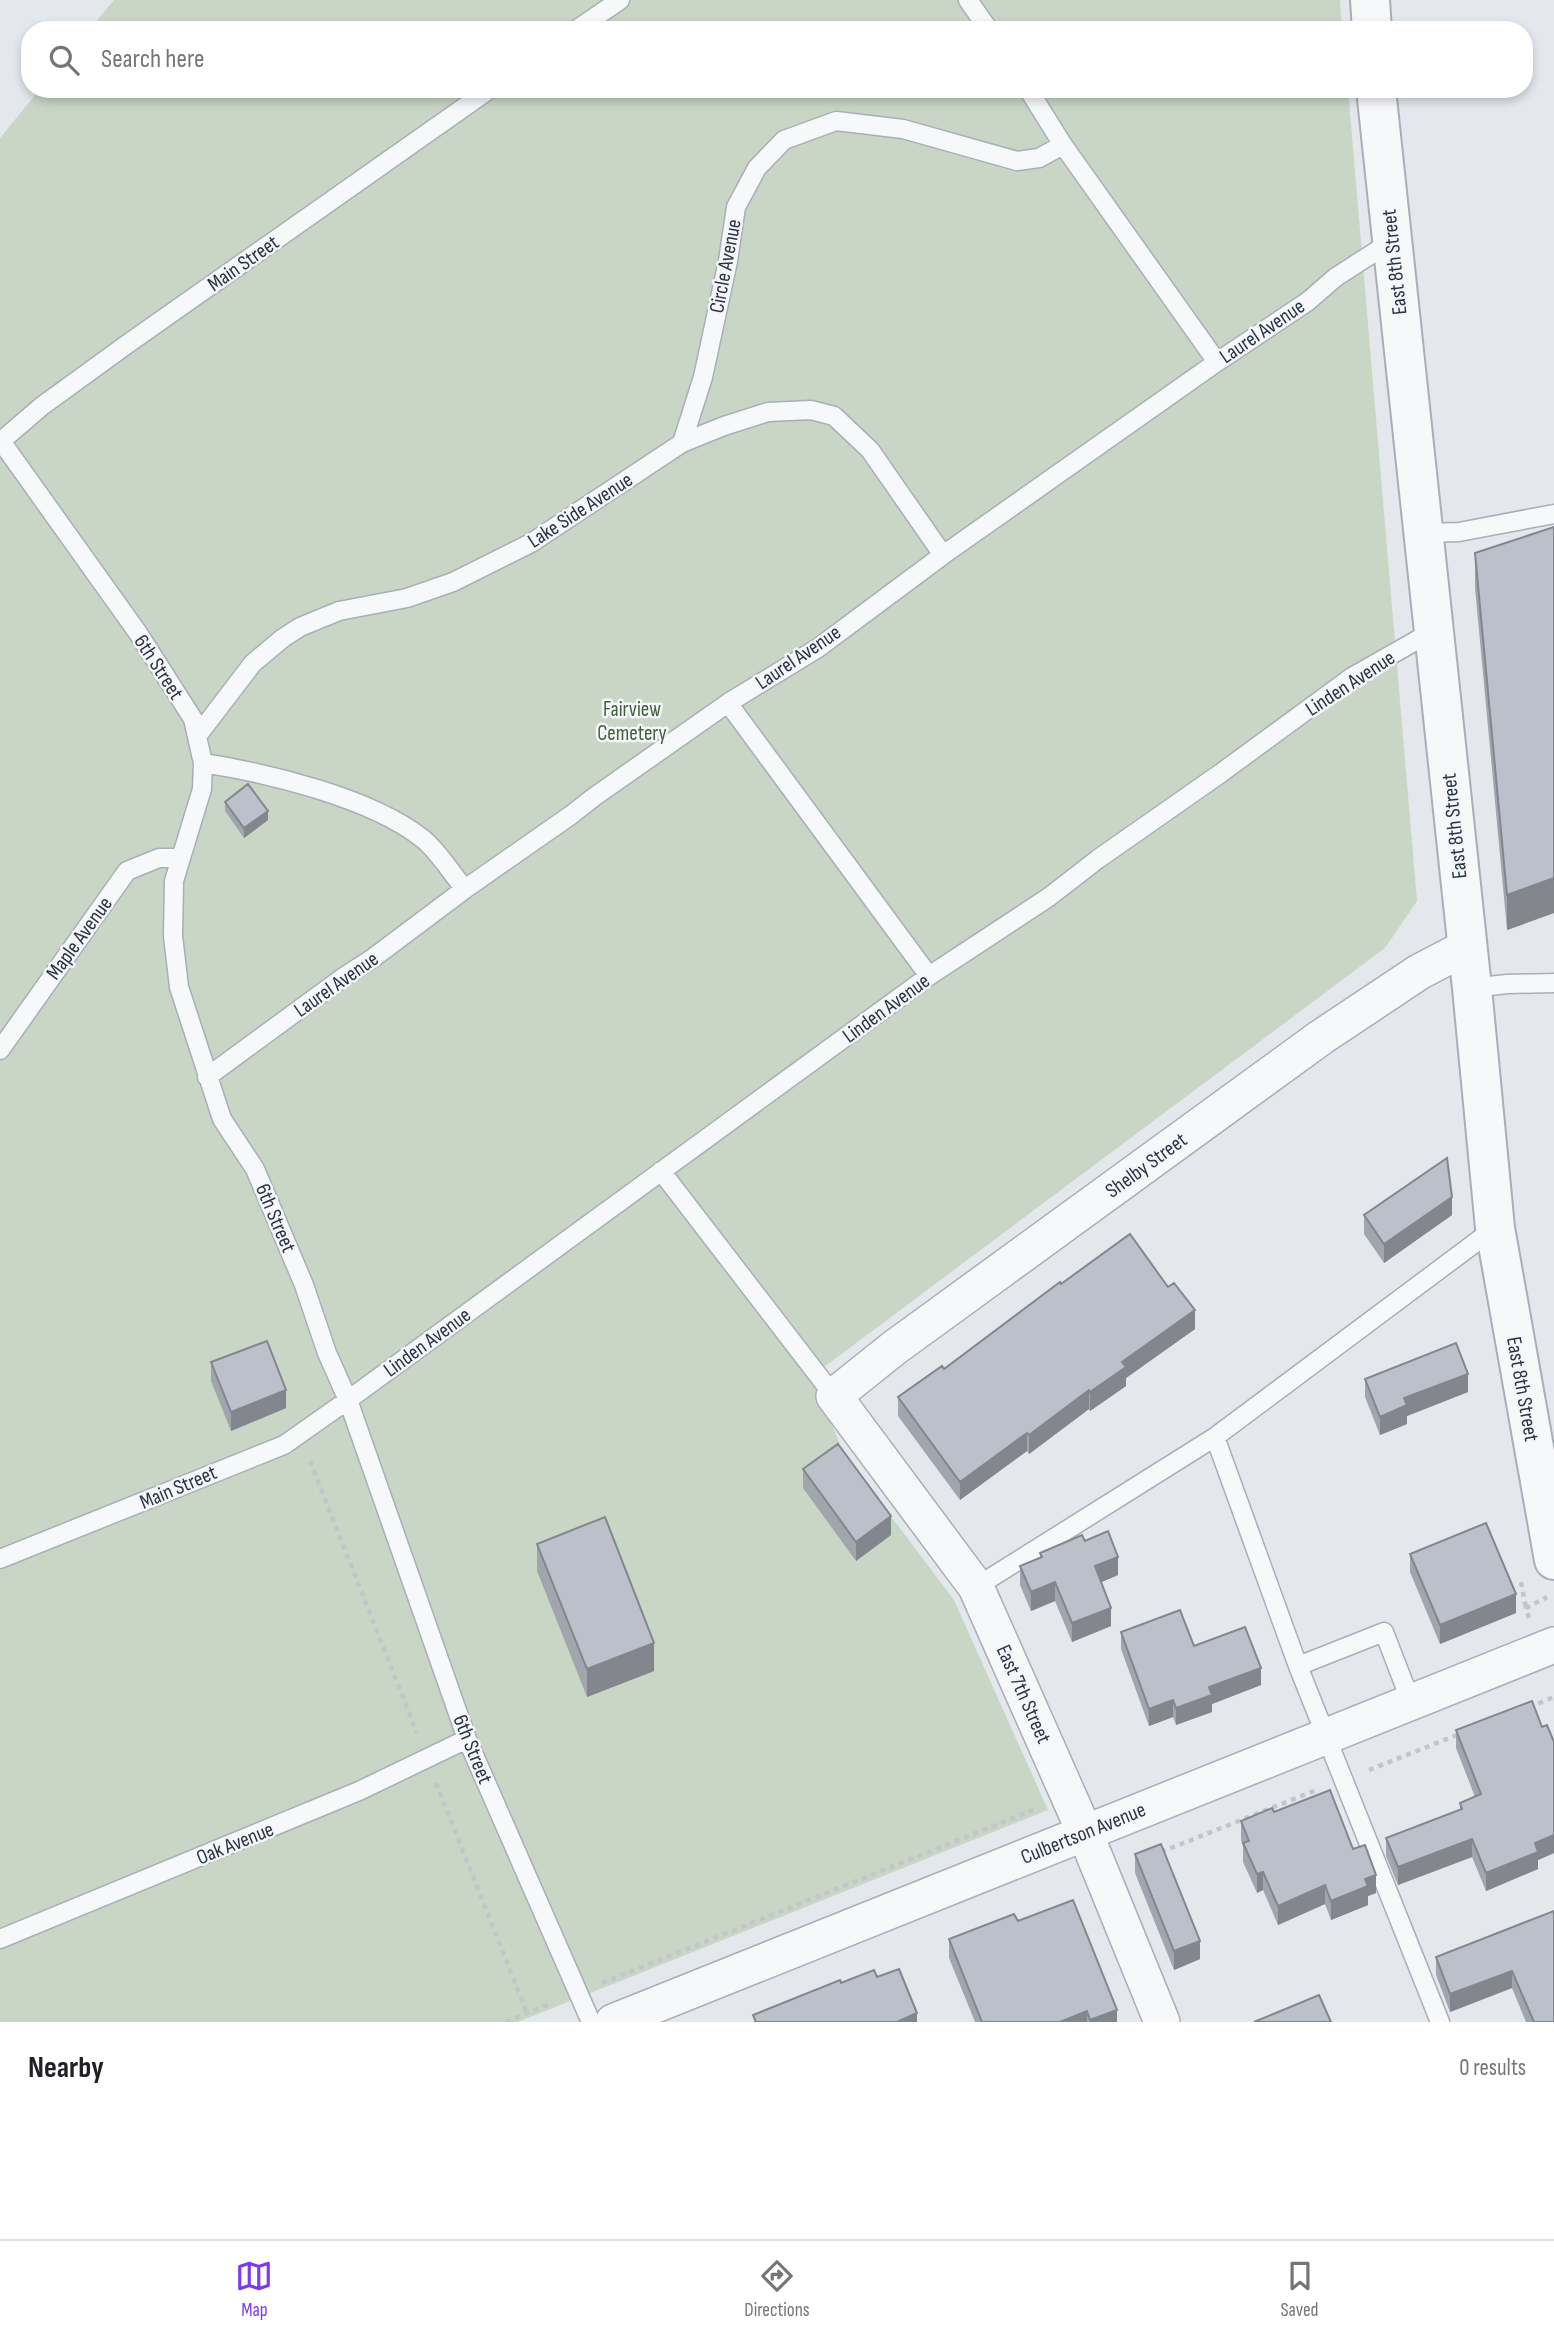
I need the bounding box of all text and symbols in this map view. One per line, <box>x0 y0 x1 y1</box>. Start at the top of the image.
search box <box>21 21 1533 98</box>
icon: search <box>45 41 83 79</box>
text: Search here <box>101 44 204 75</box>
street label: East 8th Street <box>1377 208 1412 316</box>
street label: Circle Avenue <box>704 217 747 315</box>
street label: Main Street <box>203 230 284 297</box>
street label: Laurel Avenue <box>1215 294 1310 369</box>
street label: Lake Side Avenue <box>523 467 637 554</box>
street label: Laurel Avenue <box>751 620 846 695</box>
street label: 6th Street <box>128 630 189 704</box>
street label: Linden Avenue <box>1301 645 1400 722</box>
park label: Fairview Cemetery <box>597 697 667 746</box>
street label: East 8th Street <box>1437 772 1472 880</box>
street label: Maple Avenue <box>41 892 118 985</box>
street label: Laurel Avenue <box>289 946 383 1023</box>
street label: Linden Avenue <box>838 968 935 1048</box>
street label: Shelby Street <box>1101 1127 1192 1203</box>
street label: 6th Street <box>250 1180 301 1256</box>
street label: Linden Avenue <box>379 1302 476 1382</box>
street label: East 8th Street <box>1501 1335 1544 1443</box>
street label: Main Street <box>136 1460 220 1515</box>
street label: East 7th Street <box>991 1641 1056 1747</box>
street label: 6th Street <box>447 1711 498 1787</box>
street label: Culbertson Avenue <box>1017 1797 1149 1870</box>
street label: Oak Avenue <box>193 1817 277 1870</box>
text: Nearby <box>28 2050 104 2086</box>
text: 0 results <box>1459 2054 1526 2082</box>
tab: Map <box>235 2257 273 2322</box>
tab: Directions <box>744 2257 810 2322</box>
tab: Saved <box>1280 2257 1319 2322</box>

